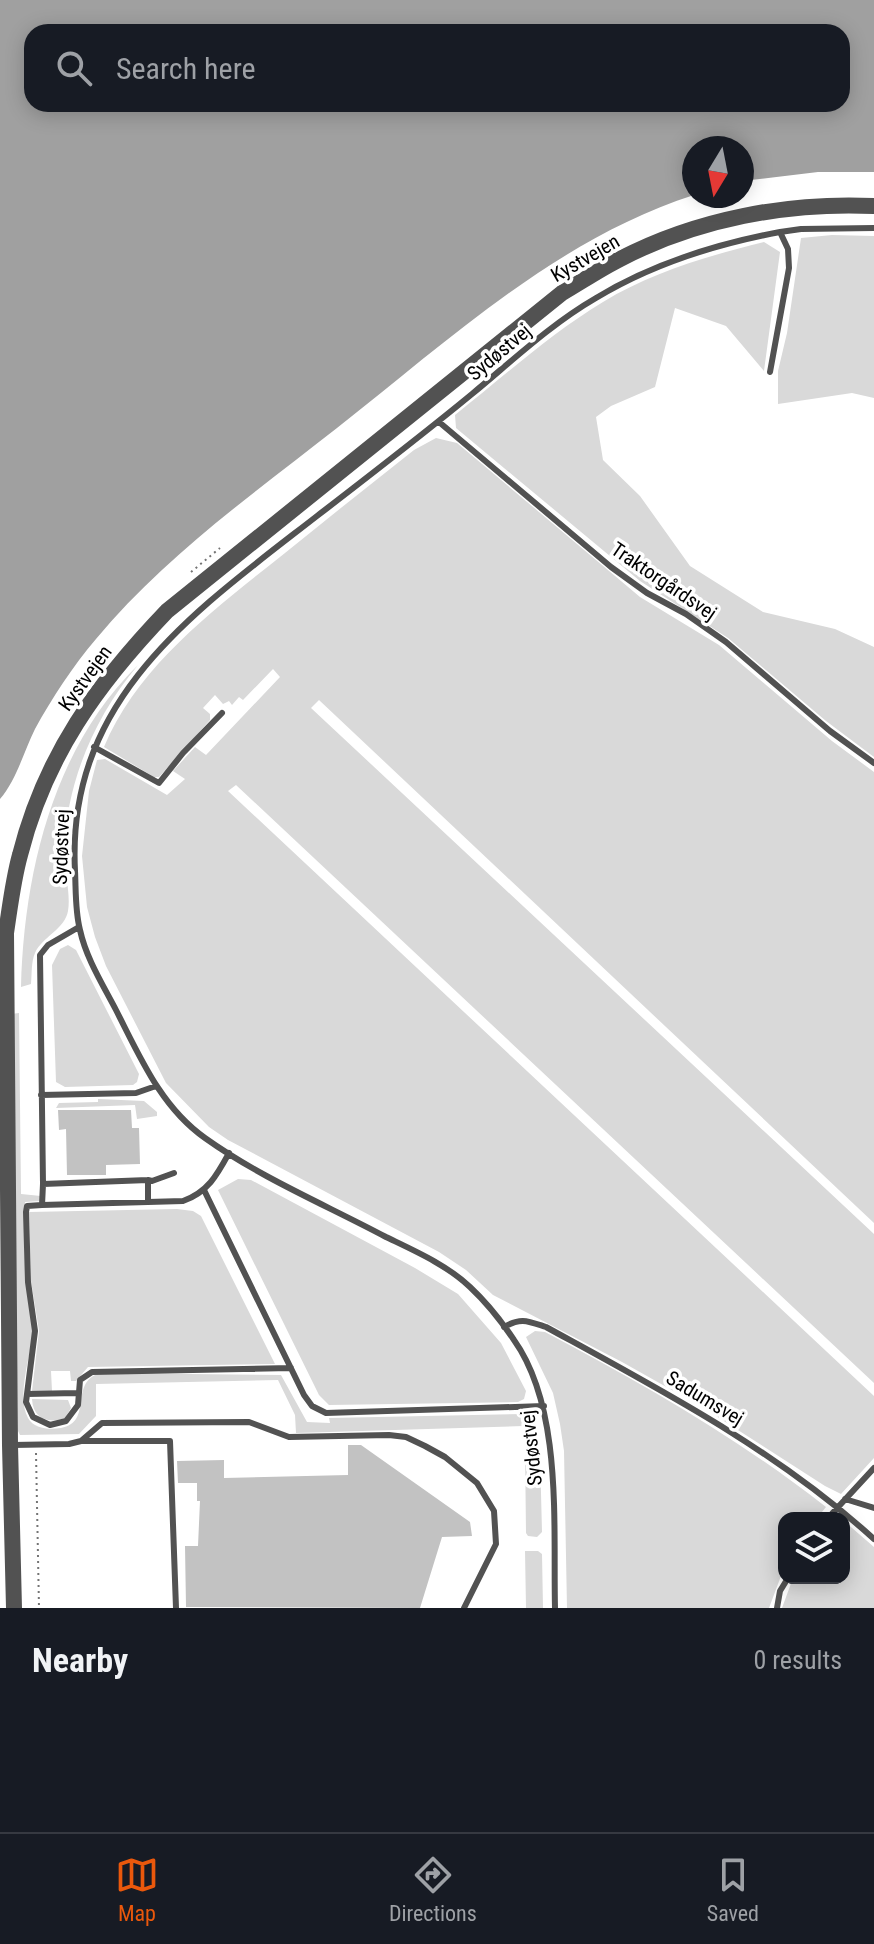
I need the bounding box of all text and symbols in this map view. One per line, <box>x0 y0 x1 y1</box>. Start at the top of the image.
search box <box>24 24 850 112</box>
icon: search <box>52 46 96 90</box>
text: Search here <box>116 51 256 86</box>
north arrow <box>682 136 754 208</box>
street label: Kystvejen <box>546 229 624 287</box>
street label: Sydøstvej <box>462 318 536 386</box>
street label: Traktorgårdsvej <box>607 537 721 625</box>
street label: Kystvejen <box>53 641 117 715</box>
street label: Sydøstvej <box>48 809 74 885</box>
street label: Sadumsvej <box>662 1366 748 1430</box>
street label: Sydøstvej <box>515 1409 547 1487</box>
map controls <box>778 1512 850 1584</box>
button: layers <box>778 1512 850 1584</box>
text: Nearby <box>32 1640 128 1680</box>
text: 0 results <box>753 1645 842 1675</box>
tab: Map <box>115 1853 159 1926</box>
tab: Directions <box>389 1853 477 1926</box>
tab: Saved <box>707 1853 759 1926</box>

